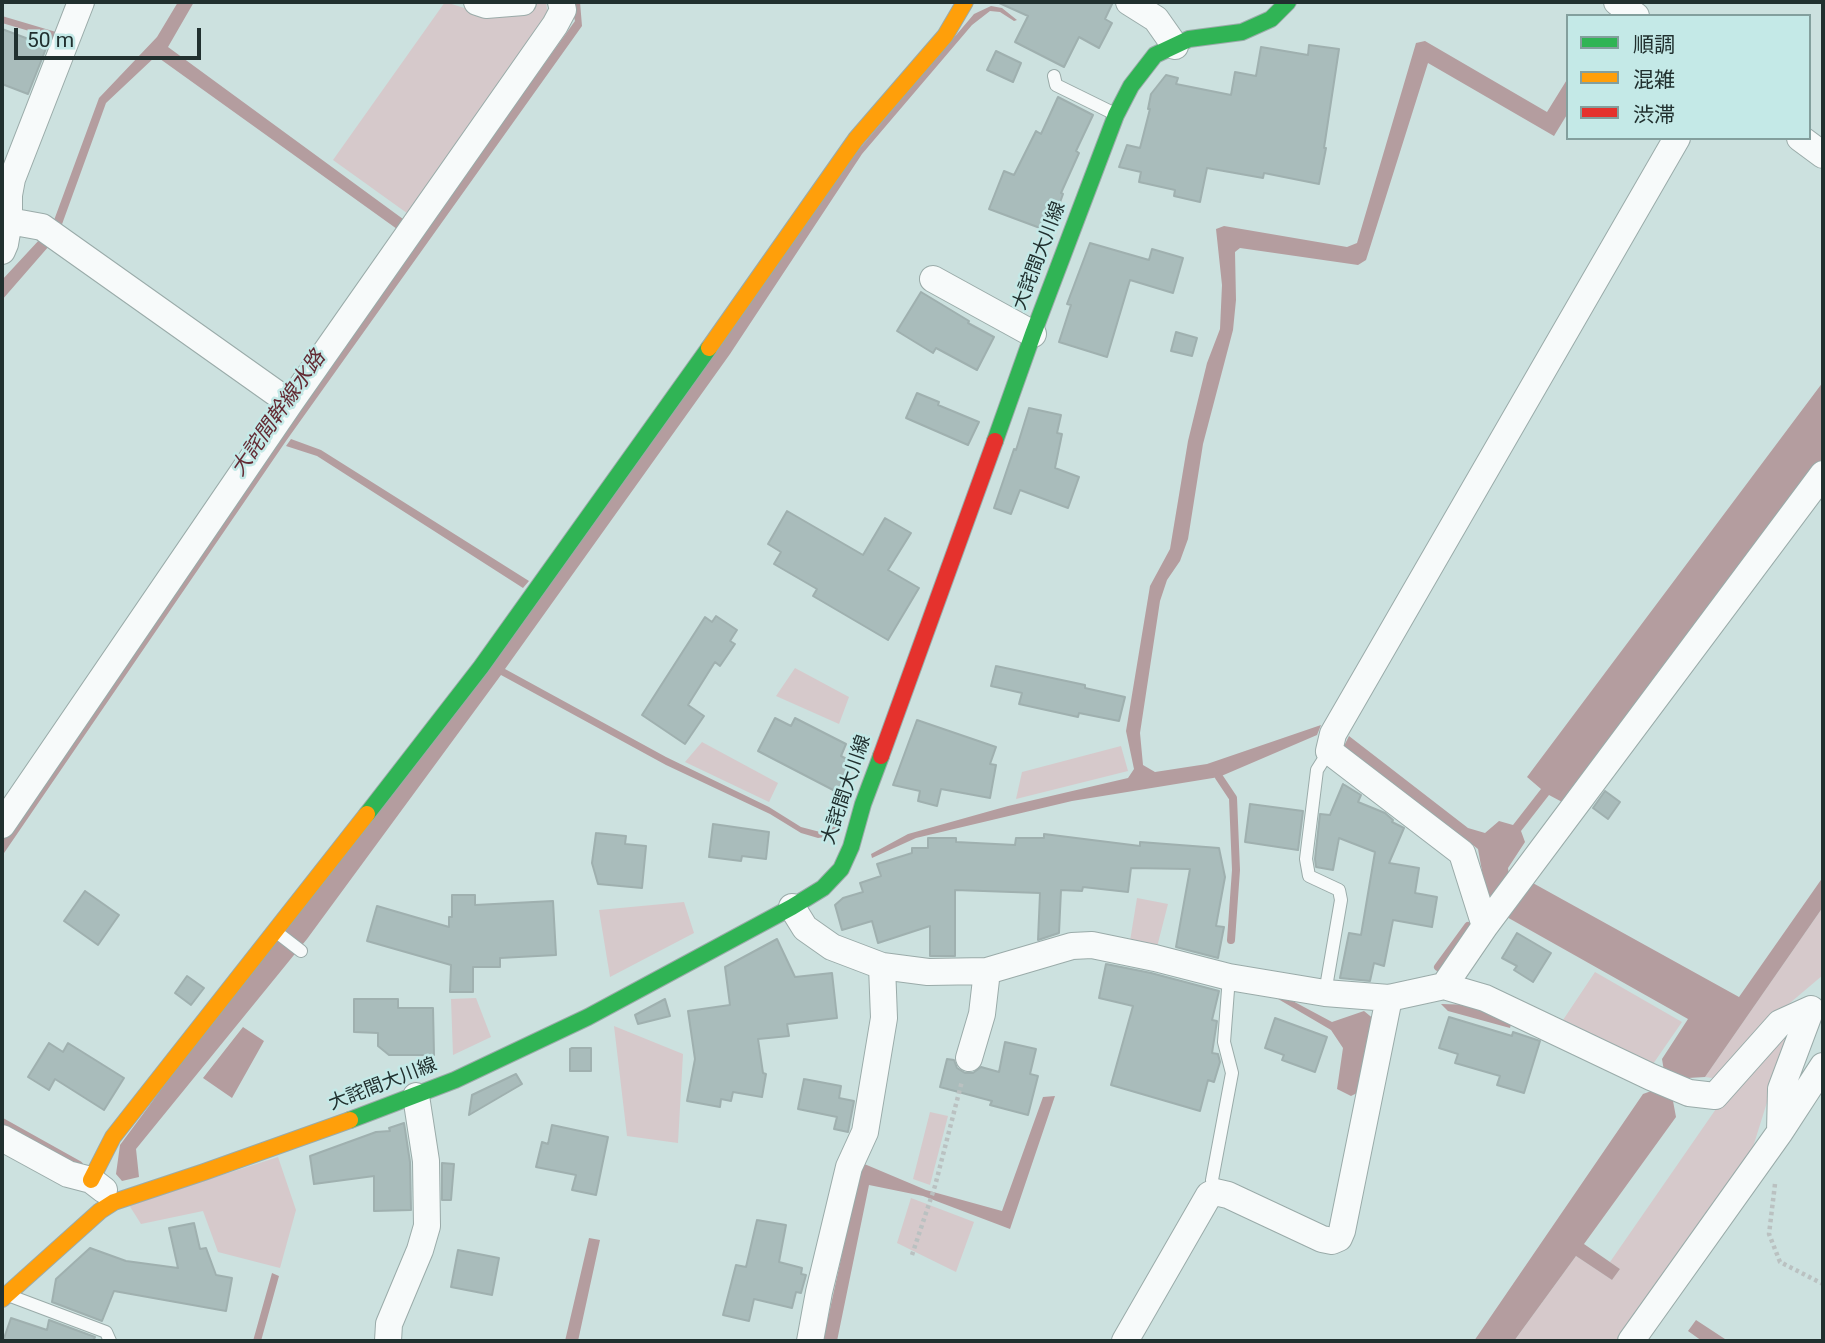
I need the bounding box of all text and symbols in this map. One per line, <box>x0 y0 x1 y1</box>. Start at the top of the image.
scale bar <box>18 14 205 58</box>
legend <box>1566 14 1811 140</box>
text: 50 m <box>27 28 74 52</box>
text: 順調 <box>1633 33 1675 57</box>
text: 混雑 <box>1633 68 1675 92</box>
text: 渋滞 <box>1633 103 1675 127</box>
street label: 大詫間大川線 <box>1009 199 1071 313</box>
water label: 大詫間幹線水路 <box>227 347 331 481</box>
street label: 大詫間大川線 <box>818 732 876 848</box>
street label: 大詫間大川線 <box>326 1054 440 1116</box>

